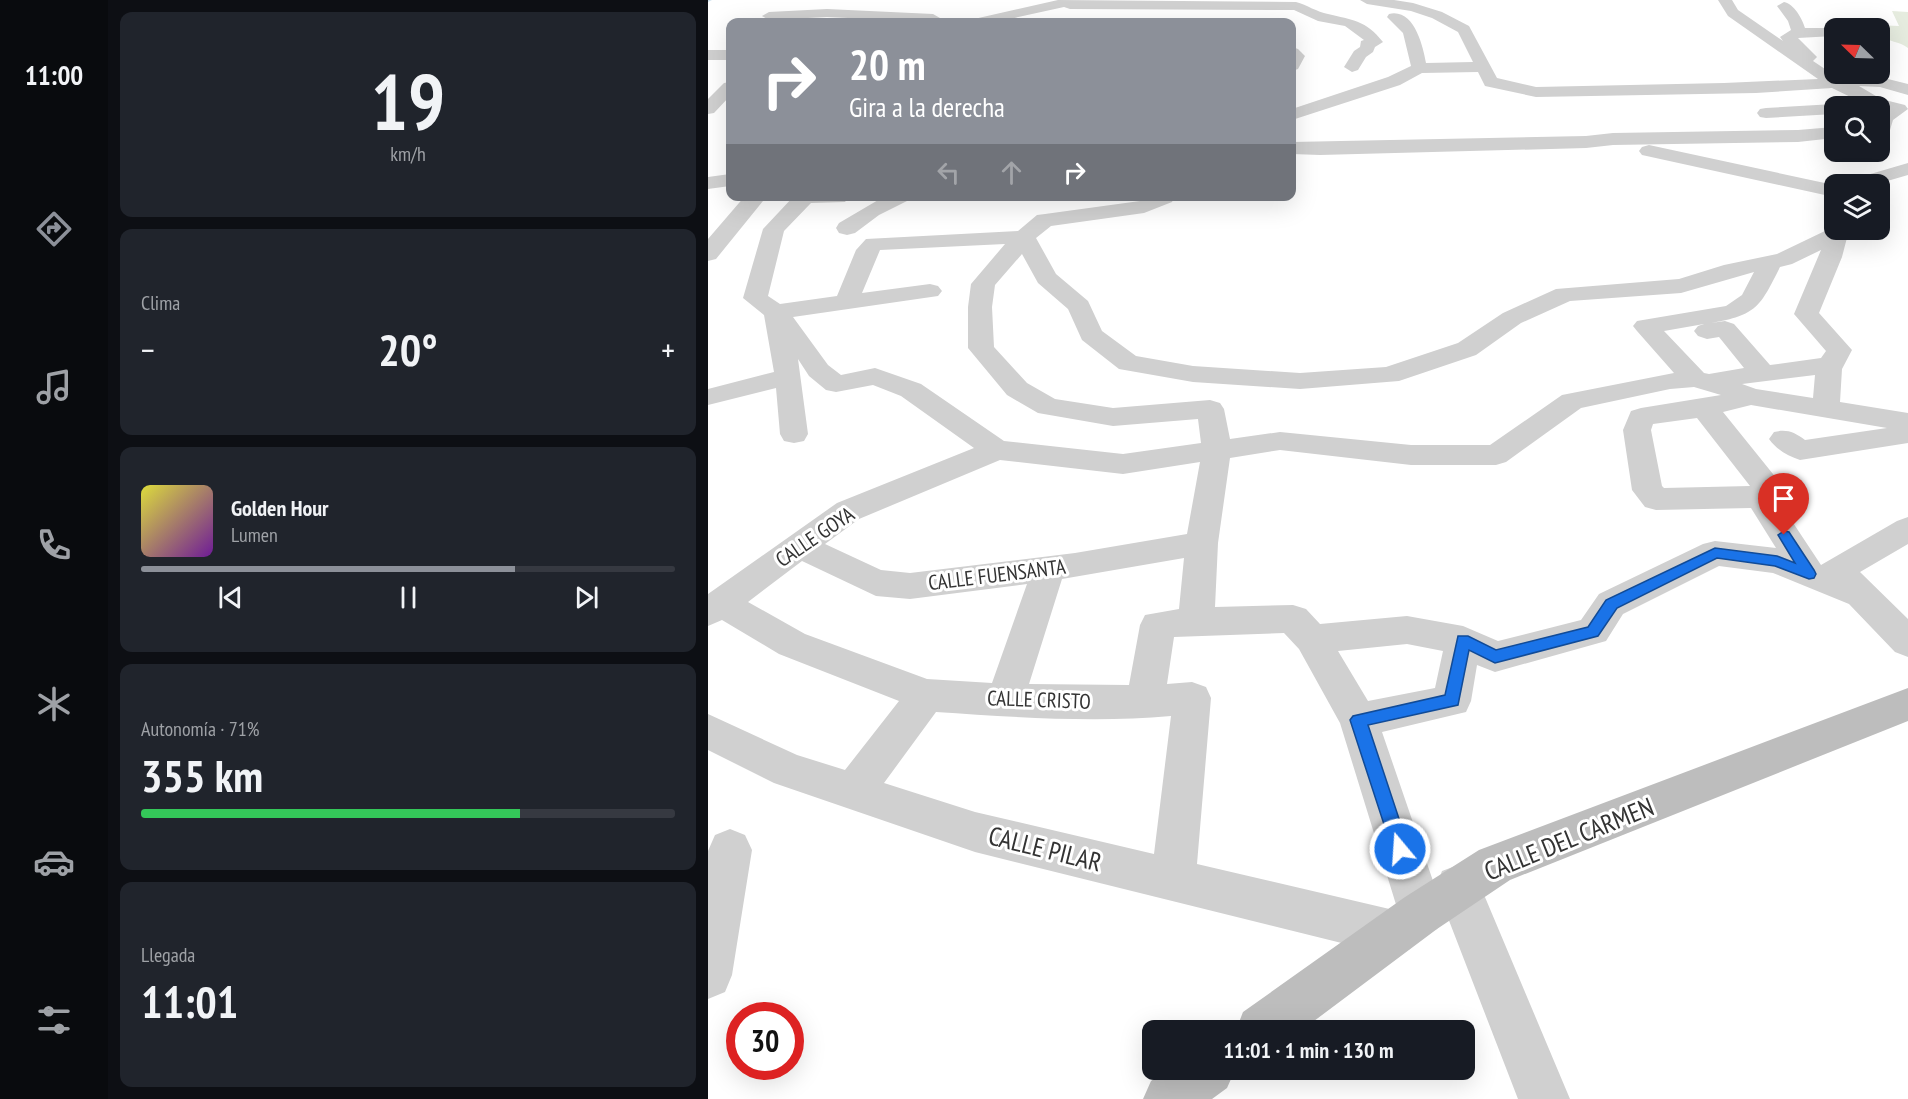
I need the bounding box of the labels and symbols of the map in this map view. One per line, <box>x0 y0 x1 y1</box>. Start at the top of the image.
north arrow <box>1824 18 1890 84</box>
pin <box>1758 473 1809 535</box>
street label: CALLE GOYA <box>770 500 859 573</box>
street label: CALLE FUENSANTA <box>927 553 1067 596</box>
street label: CALLE CRISTO <box>987 684 1091 715</box>
street label: CALLE DEL CARMEN <box>1479 790 1658 888</box>
position arrow <box>1368 817 1432 881</box>
street label: CALLE PILAR <box>985 819 1105 878</box>
speed limit sign: 30 <box>726 1002 804 1080</box>

